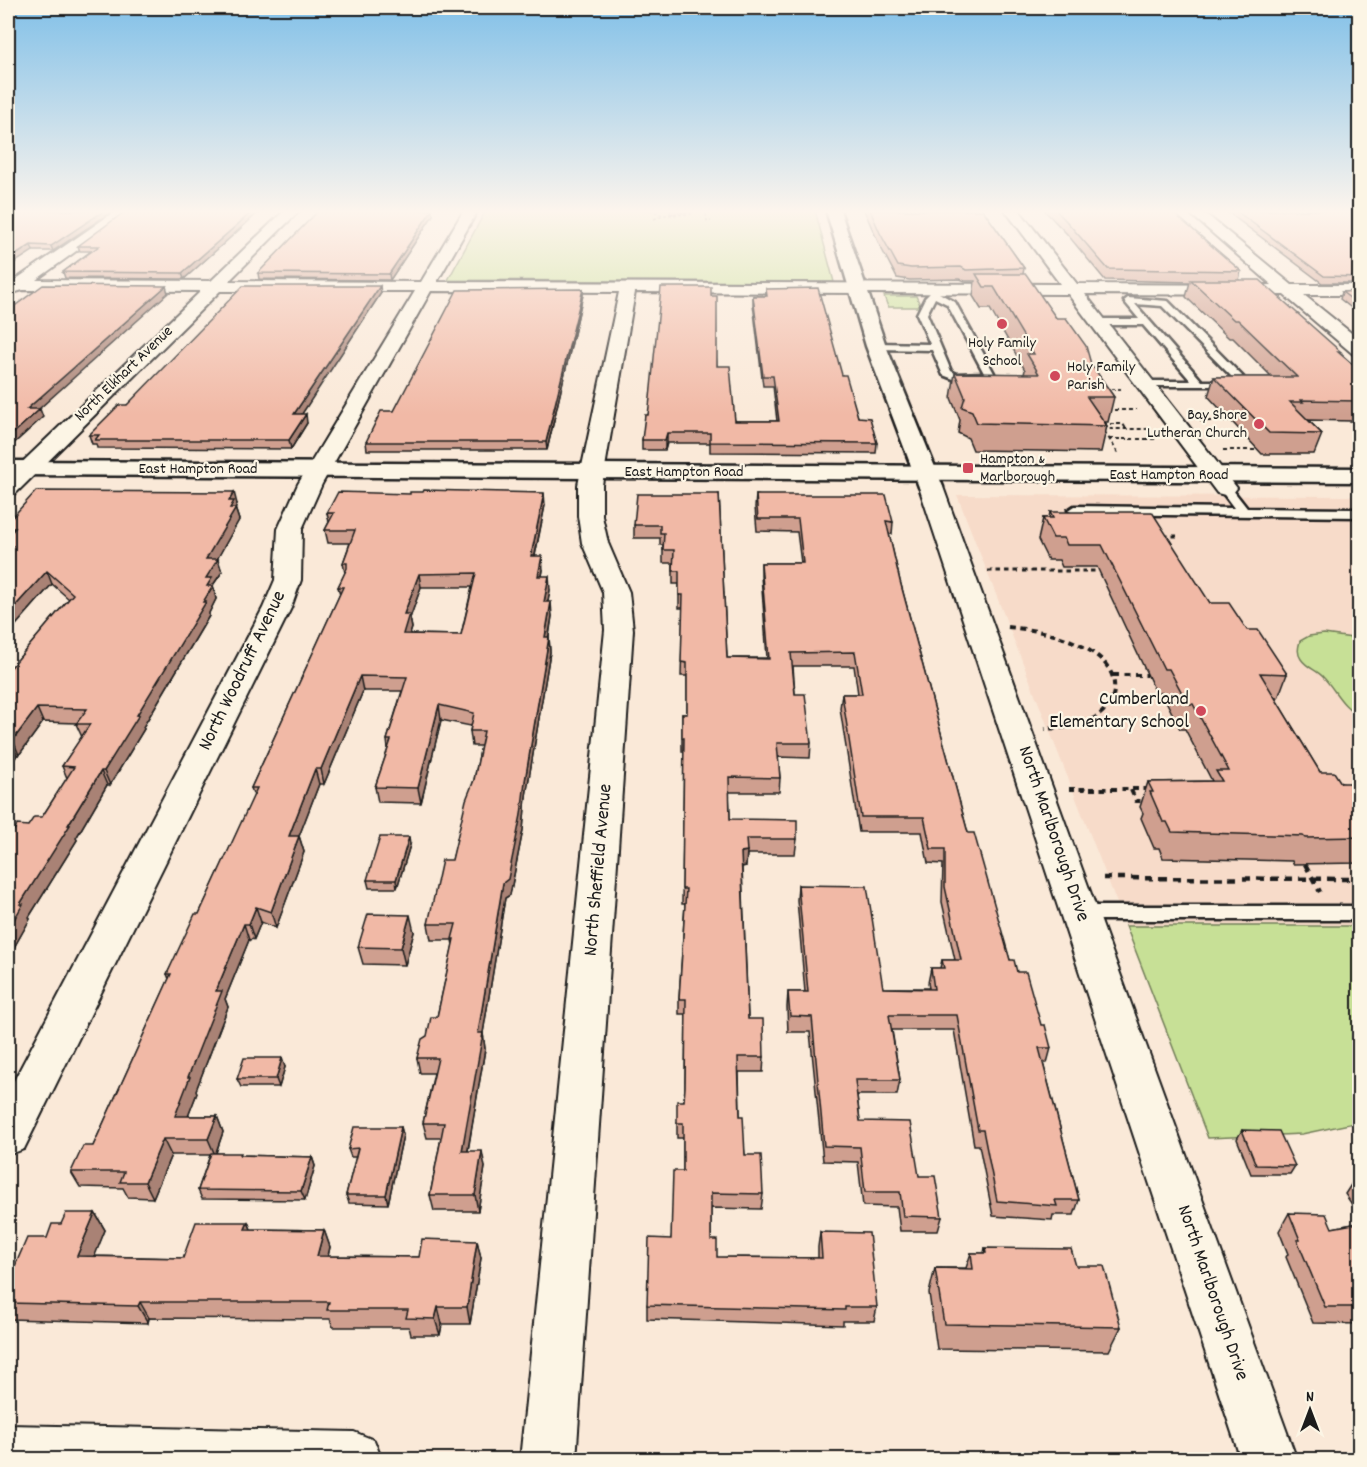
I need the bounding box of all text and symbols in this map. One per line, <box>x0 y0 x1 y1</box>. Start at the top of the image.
marker: Holy Family School <box>995 317 1009 331</box>
street label: North Elkhart Avenue <box>69 321 179 427</box>
place label: Holy Family School <box>968 332 1037 373</box>
place label: Holy Family Parish <box>1067 356 1136 397</box>
marker: Holy Family Parish <box>1048 369 1062 383</box>
place label: Bay Shore Lutheran Church <box>1147 404 1247 445</box>
marker: Bay Shore Lutheran Church <box>1252 417 1266 431</box>
place label: Hampton & Marlborough <box>980 448 1055 489</box>
street label: East Hampton Road <box>138 458 258 481</box>
street label: East Hampton Road <box>624 461 744 484</box>
marker: Hampton & Marlborough <box>961 461 975 475</box>
street label: East Hampton Road <box>1109 464 1229 487</box>
street label: North Woodruff Avenue <box>192 586 294 756</box>
place label: Cumberland Elementary School <box>1049 686 1189 737</box>
marker: Cumberland Elementary School <box>1194 704 1208 718</box>
street label: North Marlborough Drive <box>1010 742 1096 926</box>
street label: North Sheffield Avenue <box>578 782 621 957</box>
street label: North Marlborough Drive <box>1169 1201 1255 1385</box>
north arrow <box>1280 1380 1340 1440</box>
text: N <box>1306 1386 1314 1409</box>

